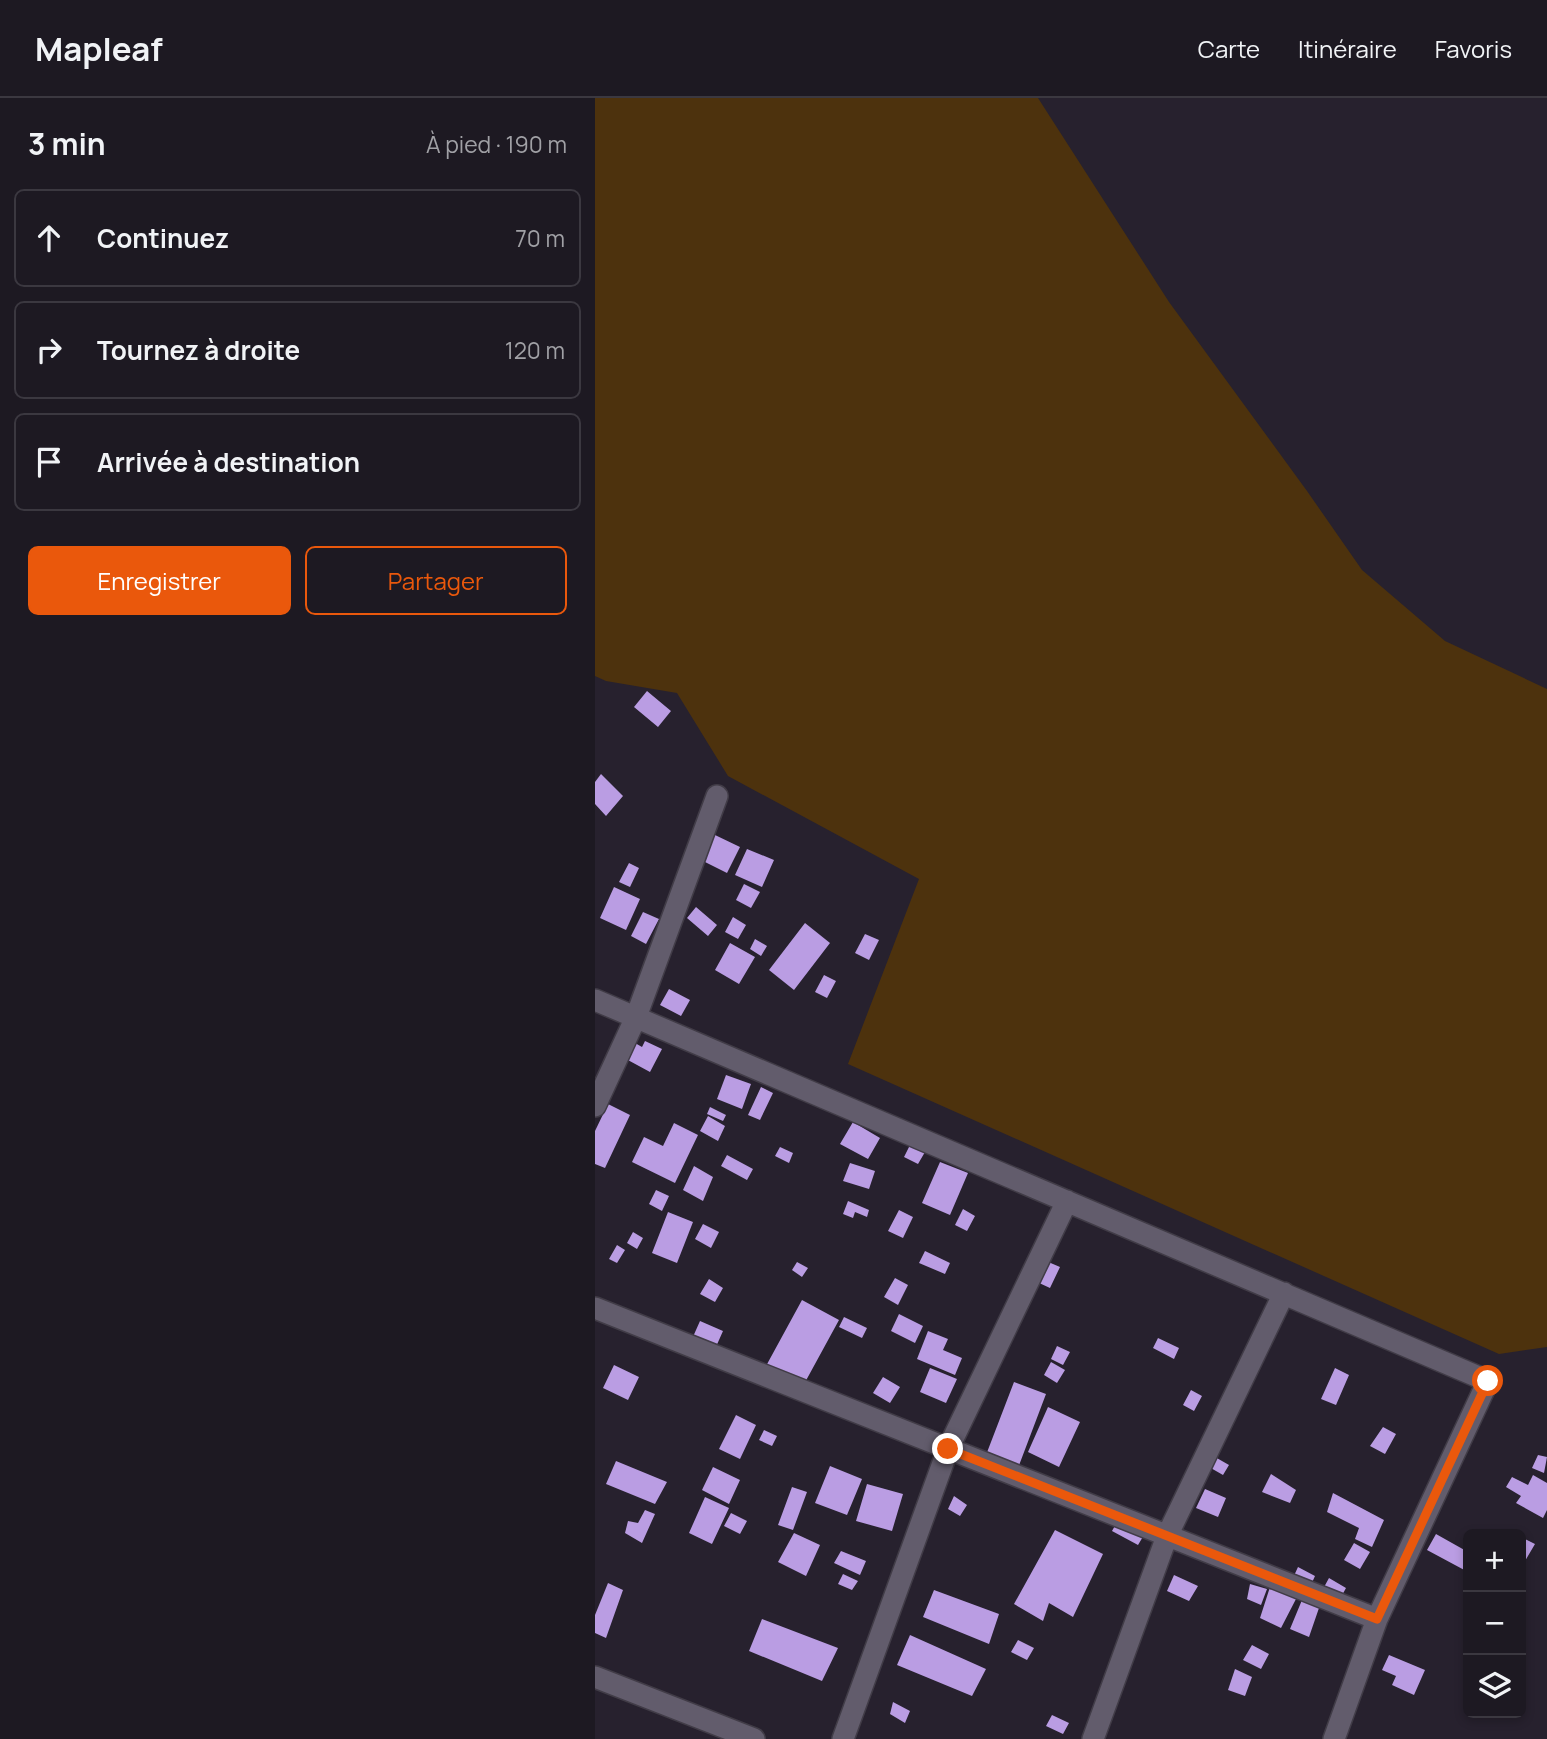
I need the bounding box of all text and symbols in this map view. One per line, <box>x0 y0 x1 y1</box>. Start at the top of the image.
text: Mapleaf <box>35 26 163 71</box>
text: Carte <box>1198 32 1260 65</box>
text: Itinéraire <box>1298 32 1397 65</box>
text: Favoris <box>1435 32 1512 65</box>
text: 3 min <box>28 123 106 164</box>
text: À pied · 190 m <box>426 128 567 160</box>
icon: ahead <box>30 219 68 257</box>
text: Continuez <box>97 220 229 256</box>
text: 70 m <box>515 222 565 254</box>
icon: right <box>30 331 68 369</box>
text: Tournez à droite <box>97 332 300 368</box>
text: 120 m <box>505 334 565 366</box>
icon: arrive <box>30 443 68 481</box>
text: Arrivée à destination <box>97 444 360 480</box>
button: Enregistrer <box>28 546 291 615</box>
button: Partager <box>305 546 567 615</box>
route start <box>1472 1365 1503 1396</box>
route end <box>932 1433 963 1464</box>
map controls <box>1463 1529 1526 1718</box>
button: + <box>1463 1529 1526 1592</box>
button: − <box>1463 1592 1526 1655</box>
button: layers <box>1463 1655 1526 1718</box>

